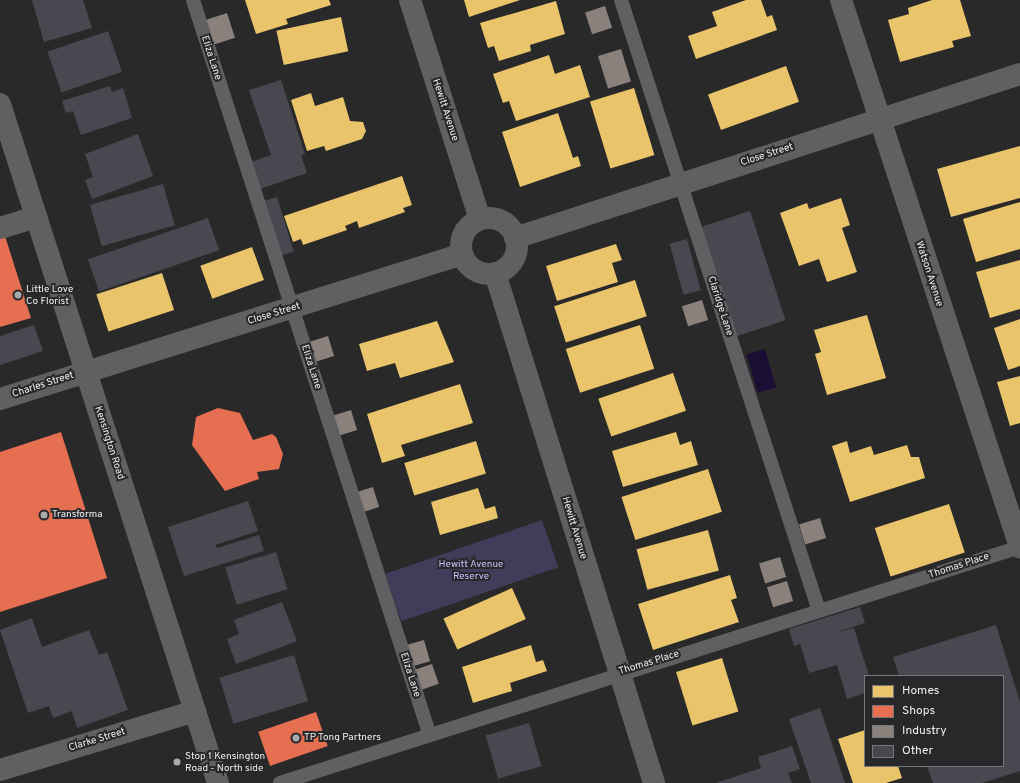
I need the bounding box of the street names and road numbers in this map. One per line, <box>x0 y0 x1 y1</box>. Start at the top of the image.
street label: Eliza Lane <box>198 34 224 82</box>
street label: Hewitt Avenue <box>429 77 461 143</box>
street label: Close Street <box>739 141 795 169</box>
street label: Watson Avenue <box>913 240 945 308</box>
street label: Claridge Lane <box>705 275 735 337</box>
street label: Close Street <box>246 300 302 328</box>
street label: Eliza Lane <box>298 343 324 391</box>
street label: Charles Street <box>11 369 75 401</box>
street label: Kensington Road <box>91 405 127 481</box>
street label: Hewitt Avenue <box>559 495 589 561</box>
street label: Thomas Place <box>927 551 991 581</box>
street label: Thomas Place <box>617 648 681 678</box>
street label: Eliza Lane <box>397 651 423 699</box>
street label: Clarke Street <box>67 726 127 754</box>

